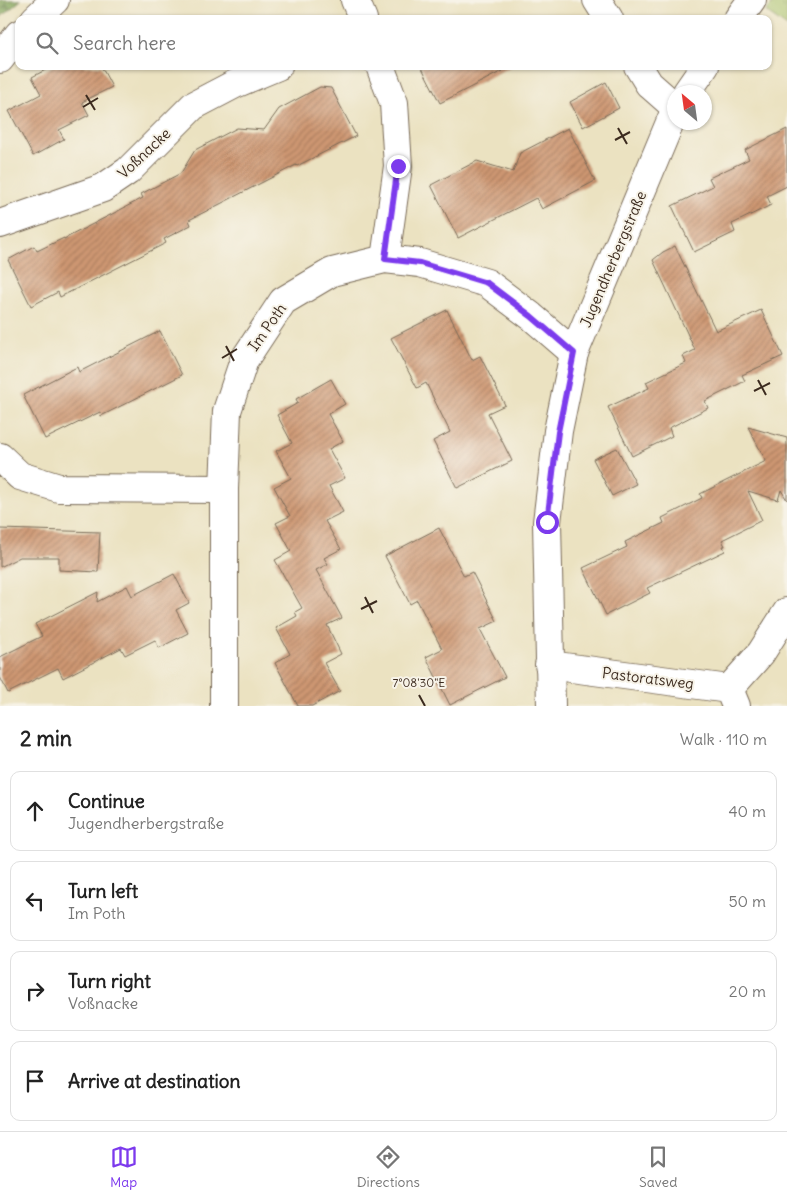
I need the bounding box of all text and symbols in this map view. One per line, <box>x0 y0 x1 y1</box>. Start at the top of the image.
search box <box>15 15 772 70</box>
icon: search <box>33 29 61 57</box>
text: Search here <box>73 31 176 55</box>
north arrow <box>667 85 712 130</box>
street label: Voßnacke <box>113 124 175 182</box>
route end <box>387 155 410 178</box>
street label: Jugendherbergstraße <box>576 188 650 330</box>
street label: Im Poth <box>244 299 290 355</box>
route start <box>536 511 559 534</box>
street label: Pastoratsweg <box>601 663 695 693</box>
text: 7°08'30"E <box>393 675 445 690</box>
text: 2 min <box>20 725 72 752</box>
text: Walk · 110 m <box>680 729 767 749</box>
text: Continue <box>68 789 145 813</box>
icon: ahead <box>21 797 49 825</box>
text: 40 m <box>728 801 766 821</box>
text: Jugendherbergstraße <box>68 813 224 833</box>
text: Turn left <box>68 879 138 903</box>
icon: left <box>21 887 49 915</box>
text: 50 m <box>728 891 766 911</box>
text: Im Poth <box>68 903 126 923</box>
text: Turn right <box>68 969 151 993</box>
icon: right <box>21 977 49 1005</box>
text: 20 m <box>729 981 766 1001</box>
text: Voßnacke <box>68 993 138 1013</box>
icon: arrive <box>21 1067 49 1095</box>
text: Arrive at destination <box>68 1069 241 1093</box>
tab: Map <box>110 1143 138 1191</box>
tab: Directions <box>357 1143 420 1191</box>
tab: Saved <box>639 1143 677 1191</box>

